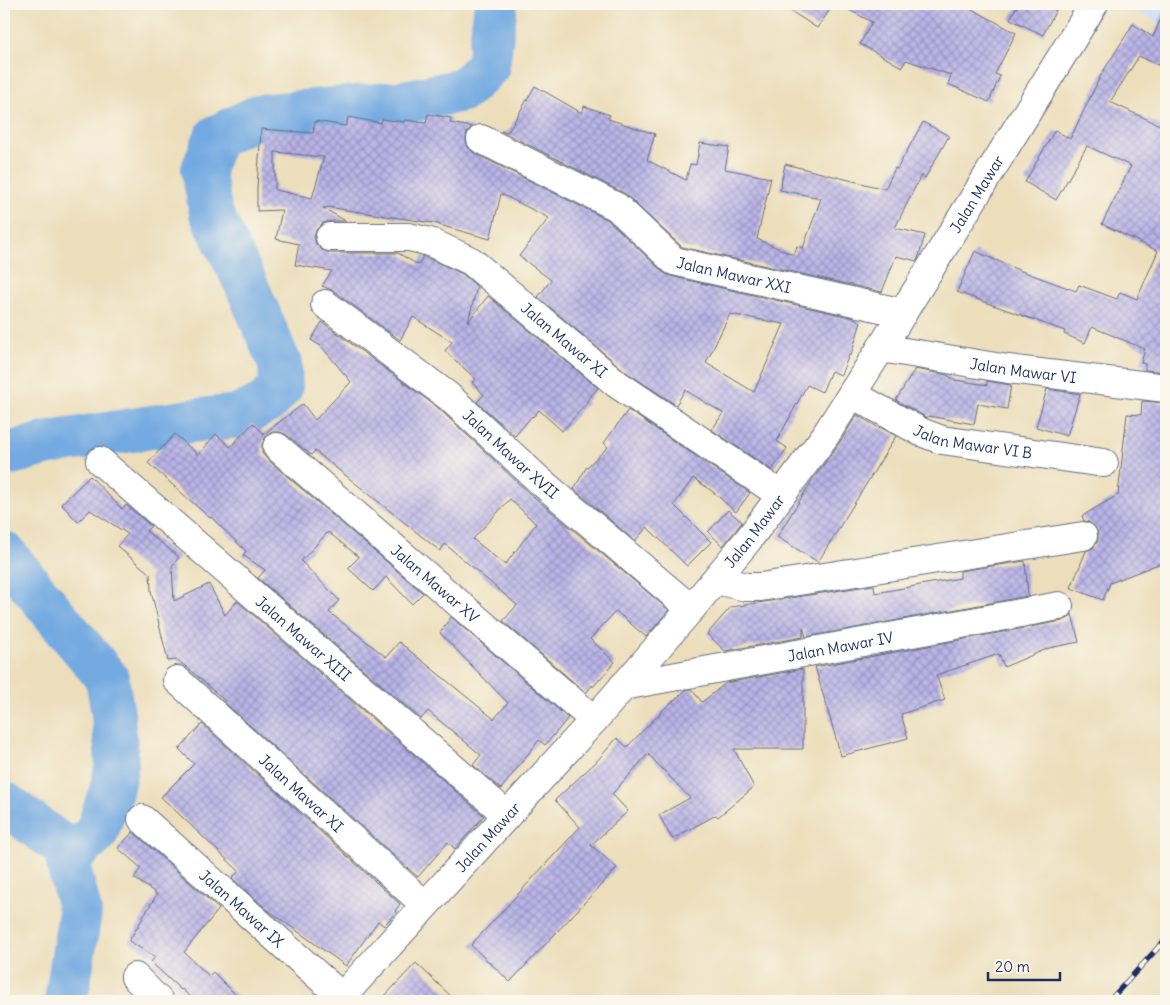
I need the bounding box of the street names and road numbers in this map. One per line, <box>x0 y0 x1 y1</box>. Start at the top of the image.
street label: Jalan Mawar <box>945 152 1008 236</box>
street label: Jalan Mawar XXI <box>675 252 793 297</box>
street label: Jalan Mawar XI <box>517 298 612 381</box>
street label: Jalan Mawar VI <box>969 353 1077 387</box>
street label: Jalan Mawar XVII <box>459 405 563 502</box>
street label: Jalan Mawar VI B <box>910 420 1034 462</box>
street label: Jalan Mawar <box>720 490 788 571</box>
street label: Jalan Mawar XV <box>388 540 483 626</box>
street label: Jalan Mawar XIII <box>252 592 355 685</box>
street label: Jalan Mawar IV <box>786 627 895 665</box>
street label: Jalan Mawar XI <box>255 750 347 836</box>
street label: Jalan Mawar <box>451 798 524 876</box>
street label: Jalan Mawar IX <box>196 865 289 951</box>

